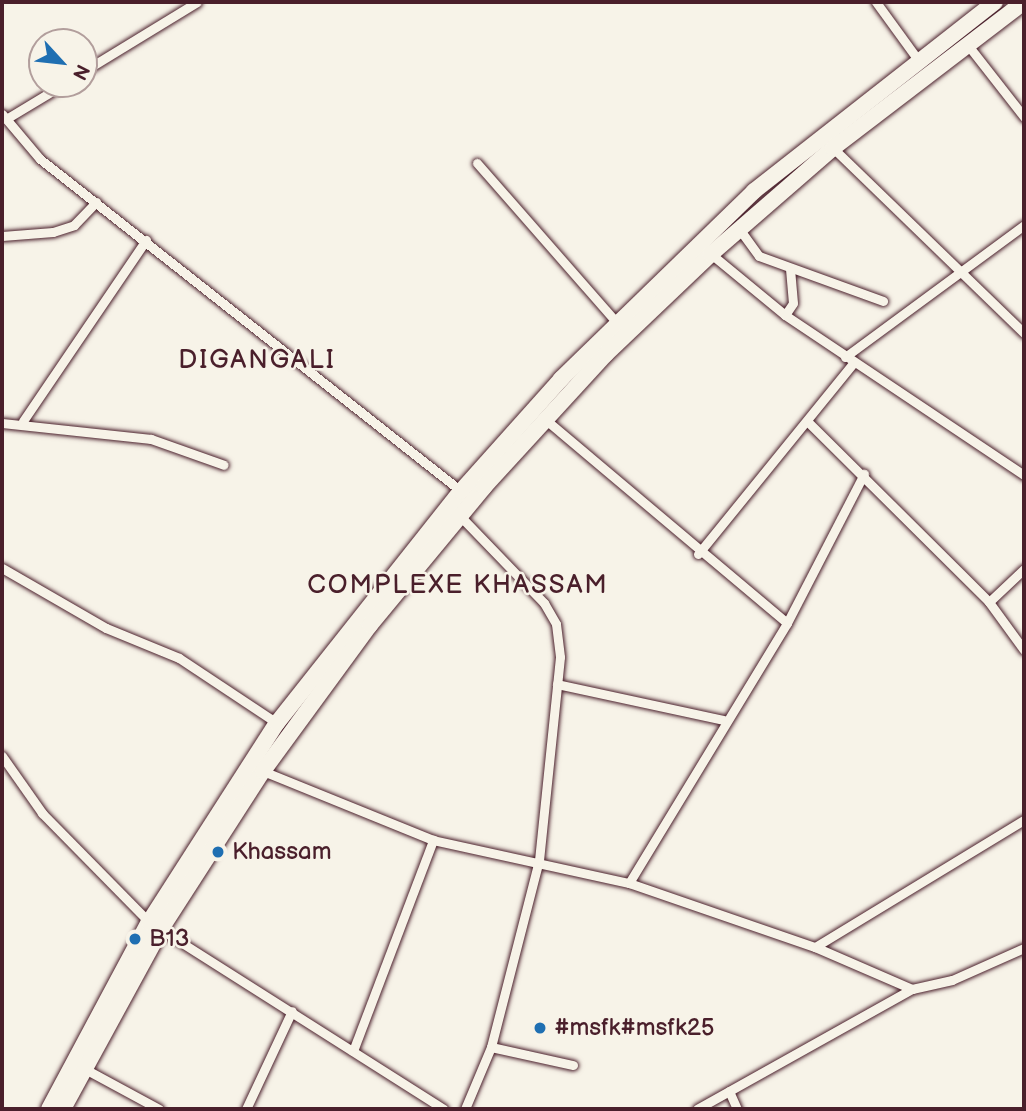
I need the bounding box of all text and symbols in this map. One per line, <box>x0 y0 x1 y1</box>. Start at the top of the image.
north arrow <box>28 28 98 98</box>
text: N <box>67 60 94 83</box>
district label: DIGANGALI <box>179 345 335 377</box>
district label: COMPLEXE KHASSAM <box>309 570 607 602</box>
place label: Khassam <box>232 838 332 866</box>
marker: Khassam <box>210 844 226 860</box>
place label: B13 <box>149 925 189 953</box>
marker: B13 <box>127 931 143 947</box>
place label: #msfk#msfk25 <box>554 1014 715 1042</box>
marker: #msfk#msfk25 <box>532 1020 548 1036</box>

